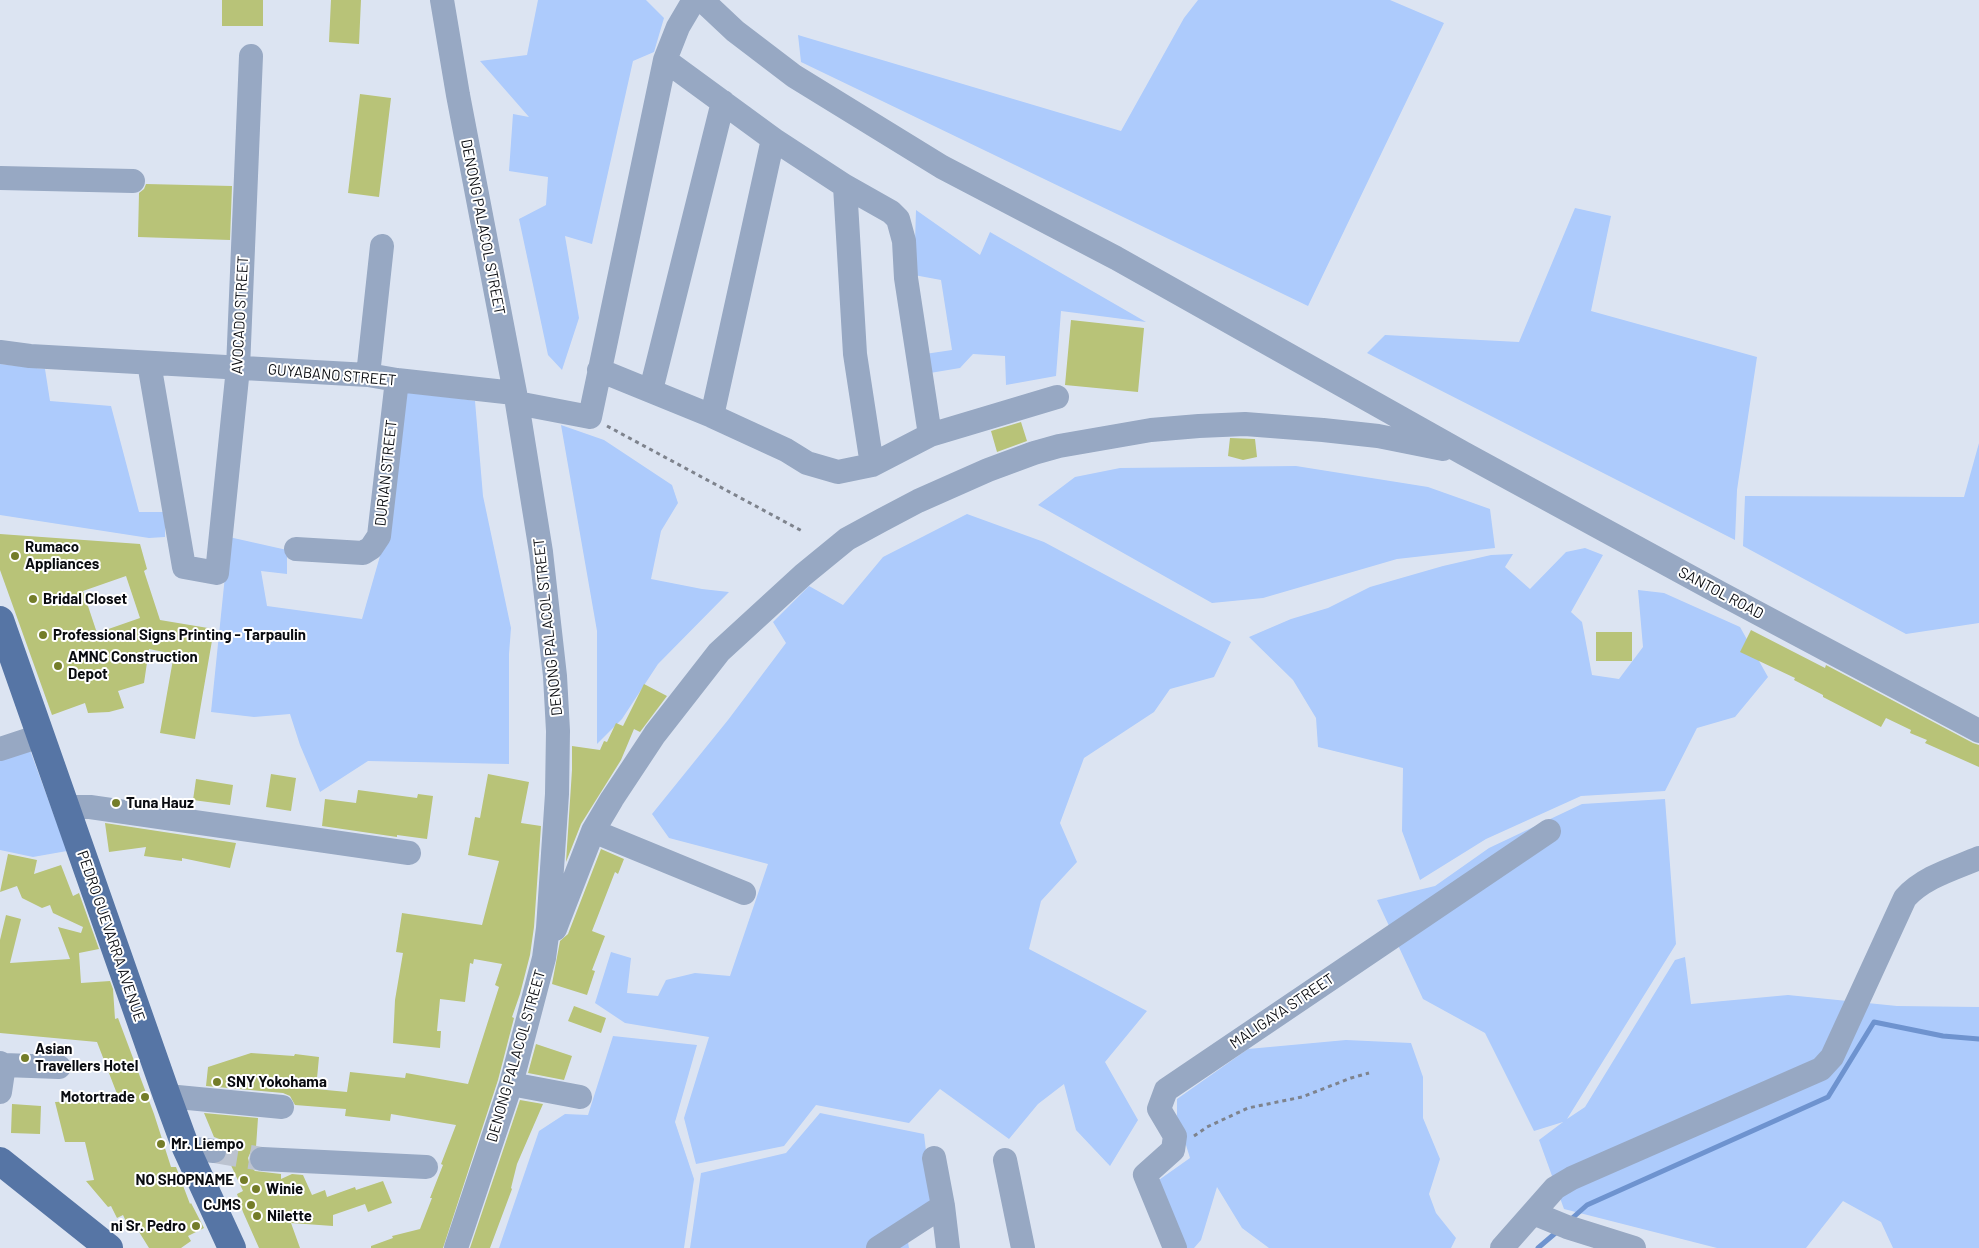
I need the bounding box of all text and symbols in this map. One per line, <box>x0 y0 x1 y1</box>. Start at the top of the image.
street label: DENONG PALACOL STREET <box>457 138 509 316</box>
street label: AVOCADO STREET <box>228 255 252 375</box>
street label: GUYABANO STREET <box>267 360 397 390</box>
street label: DURIAN STREET <box>371 419 401 527</box>
street label: DENONG PALACOL STREET <box>530 537 566 717</box>
place label: Rumaco Appliances <box>25 538 99 573</box>
marker: Rumaco Appliances <box>9 550 21 562</box>
street label: SANTOL ROAD <box>1675 563 1767 623</box>
place label: Bridal Closet <box>43 590 127 608</box>
marker: Bridal Closet <box>27 593 39 605</box>
place label: Professional Signs Printing - Tarpaulin <box>53 626 306 644</box>
marker: Professional Signs Printing - Tarpaulin <box>37 629 49 641</box>
place label: AMNC Construction Depot <box>68 648 198 683</box>
marker: AMNC Construction Depot <box>52 660 64 672</box>
place label: Tuna Hauz <box>126 794 194 812</box>
marker: Tuna Hauz <box>110 797 122 809</box>
street label: PEDRO GUEVARRA AVENUE <box>73 848 149 1024</box>
street label: DENONG PALACOL STREET <box>483 968 549 1144</box>
street label: MALIGAYA STREET <box>1227 970 1337 1052</box>
place label: Asian Travellers Hotel <box>35 1040 138 1075</box>
marker: Asian Travellers Hotel <box>19 1052 31 1064</box>
place label: SNY Yokohama <box>227 1073 327 1091</box>
marker: SNY Yokohama <box>211 1076 223 1088</box>
place label: Motortrade <box>60 1088 135 1106</box>
marker: Motortrade <box>139 1091 151 1103</box>
place label: Mr. Liempo <box>171 1135 244 1153</box>
marker: Mr. Liempo <box>155 1138 167 1150</box>
place label: NO SHOPNAME <box>136 1171 234 1189</box>
marker: NO SHOPNAME <box>238 1174 250 1186</box>
place label: Winie <box>266 1180 303 1198</box>
marker: Winie <box>250 1183 262 1195</box>
place label: CJMS <box>203 1196 241 1214</box>
marker: CJMS <box>245 1199 257 1211</box>
place label: Nilette <box>267 1207 312 1225</box>
marker: Nilette <box>251 1210 263 1222</box>
place label: ni Sr. Pedro <box>111 1217 186 1235</box>
marker: ni Sr. Pedro <box>190 1220 202 1232</box>

